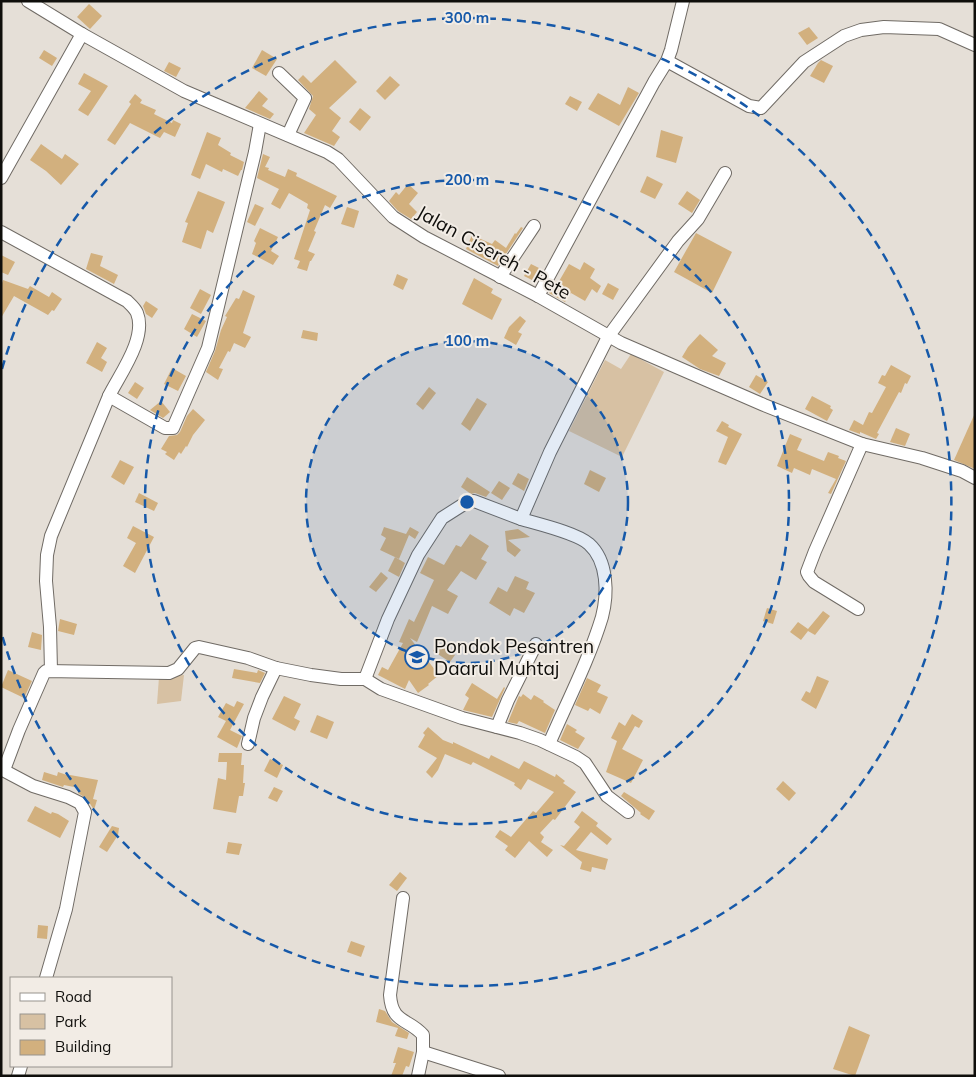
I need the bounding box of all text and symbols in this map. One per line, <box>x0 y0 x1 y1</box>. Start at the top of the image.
text: 300 m <box>445 8 489 27</box>
text: 200 m <box>445 170 489 189</box>
street label: Jalan Cisereh - Pete <box>413 200 575 304</box>
text: 100 m <box>445 331 489 350</box>
centre of rings <box>458 493 476 511</box>
place label: Pondok Pesantren Daarul Muhtaj <box>434 634 594 680</box>
school or university icon: Pondok Pesantren Daarul Muhtaj <box>404 644 430 670</box>
legend <box>10 977 172 1067</box>
text: Road <box>55 987 92 1006</box>
text: Park <box>55 1012 87 1031</box>
text: Building <box>55 1037 111 1056</box>

